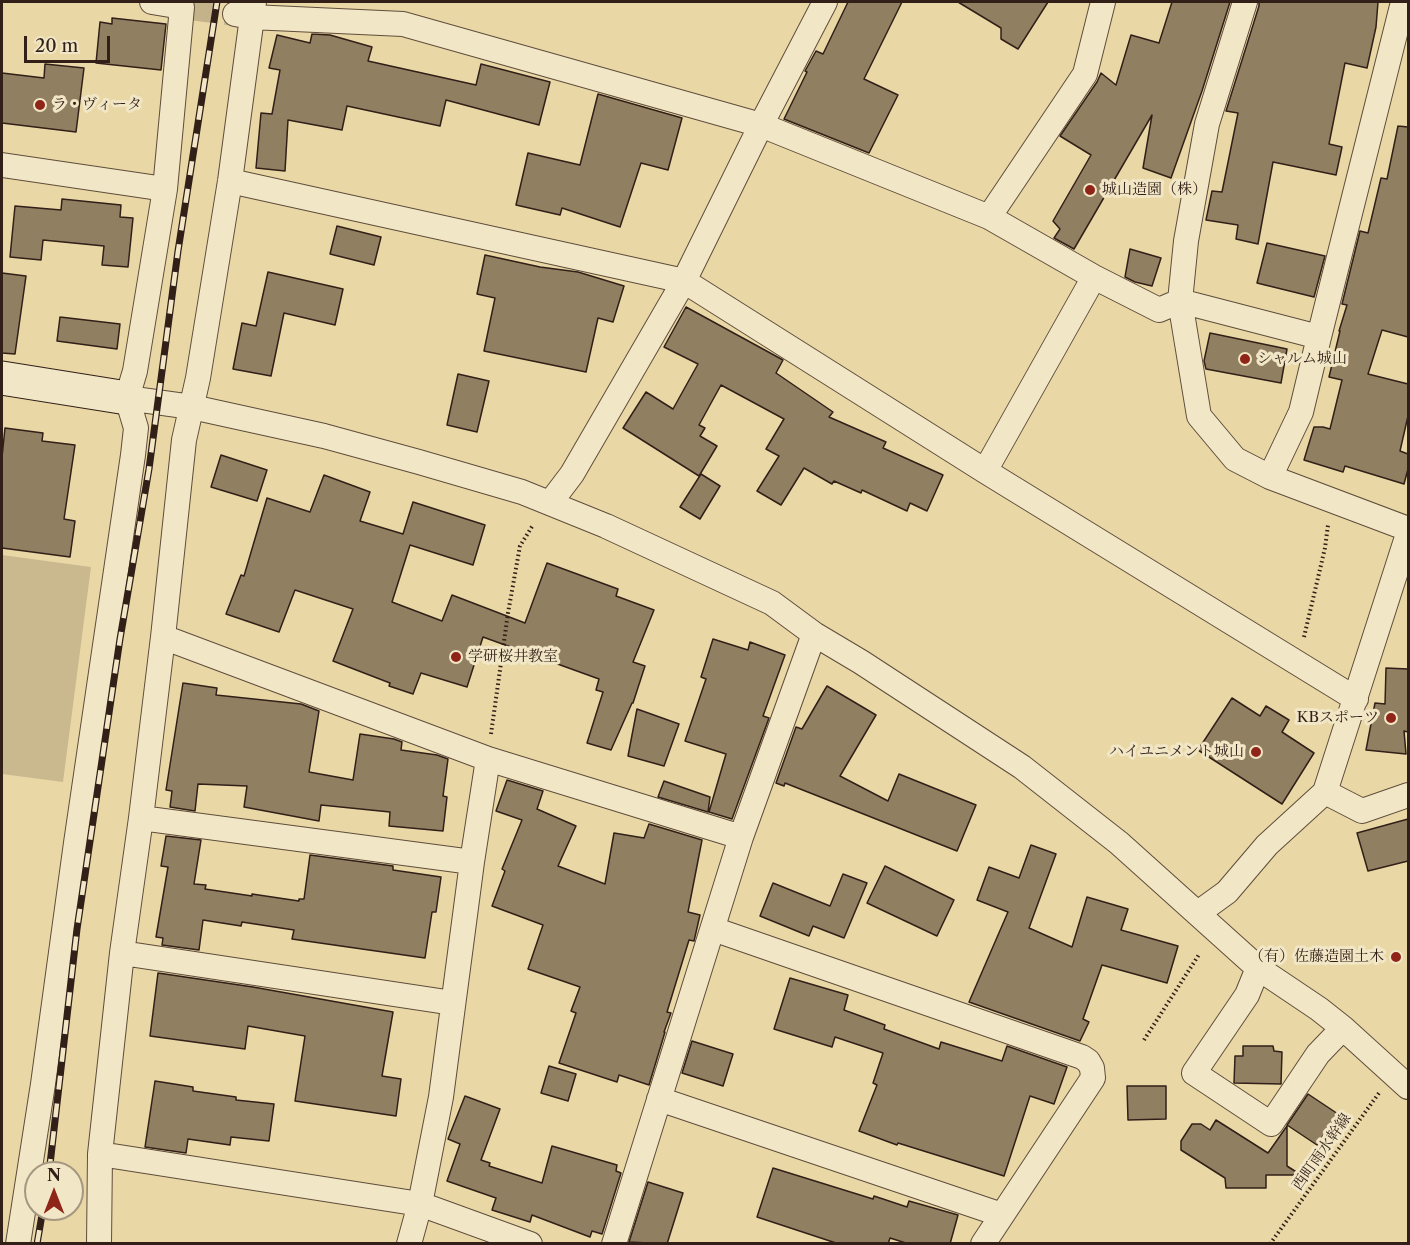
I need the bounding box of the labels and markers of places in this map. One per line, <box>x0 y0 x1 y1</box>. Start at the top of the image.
place label: ラ・ヴィータ <box>52 96 142 114</box>
marker: ラ・ヴィータ <box>33 98 47 112</box>
place label: 城山造園（株） <box>1102 181 1207 199</box>
marker: 城山造園（株） <box>1083 183 1097 197</box>
place label: シャルム城山 <box>1257 350 1347 368</box>
marker: シャルム城山 <box>1238 352 1252 366</box>
place label: 学研桜井教室 <box>468 648 558 666</box>
marker: 学研桜井教室 <box>449 650 463 664</box>
place label: KBスポーツ <box>1297 709 1379 727</box>
marker: KBスポーツ <box>1384 711 1398 725</box>
place label: ハイユニメント城山 <box>1109 743 1244 761</box>
marker: ハイユニメント城山 <box>1249 745 1263 759</box>
place label: （有）佐藤造園土木 <box>1249 948 1384 966</box>
marker: （有）佐藤造園土木 <box>1389 950 1403 964</box>

